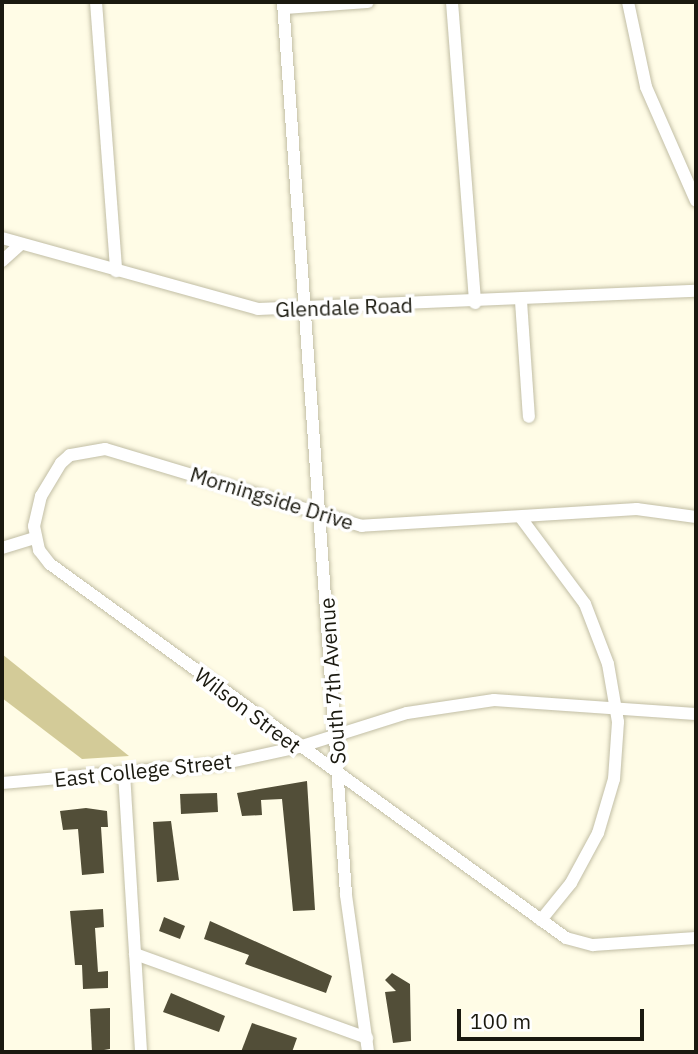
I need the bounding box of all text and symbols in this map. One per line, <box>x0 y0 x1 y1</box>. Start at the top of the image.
street label: Glendale Road <box>275 292 413 322</box>
street label: Morningside Drive <box>187 461 357 535</box>
street label: South 7th Avenue <box>314 597 350 765</box>
street label: Wilson Street <box>190 662 306 758</box>
street label: East College Street <box>53 748 233 792</box>
scale bar <box>460 995 647 1038</box>
text: 100 m <box>470 1007 531 1035</box>

